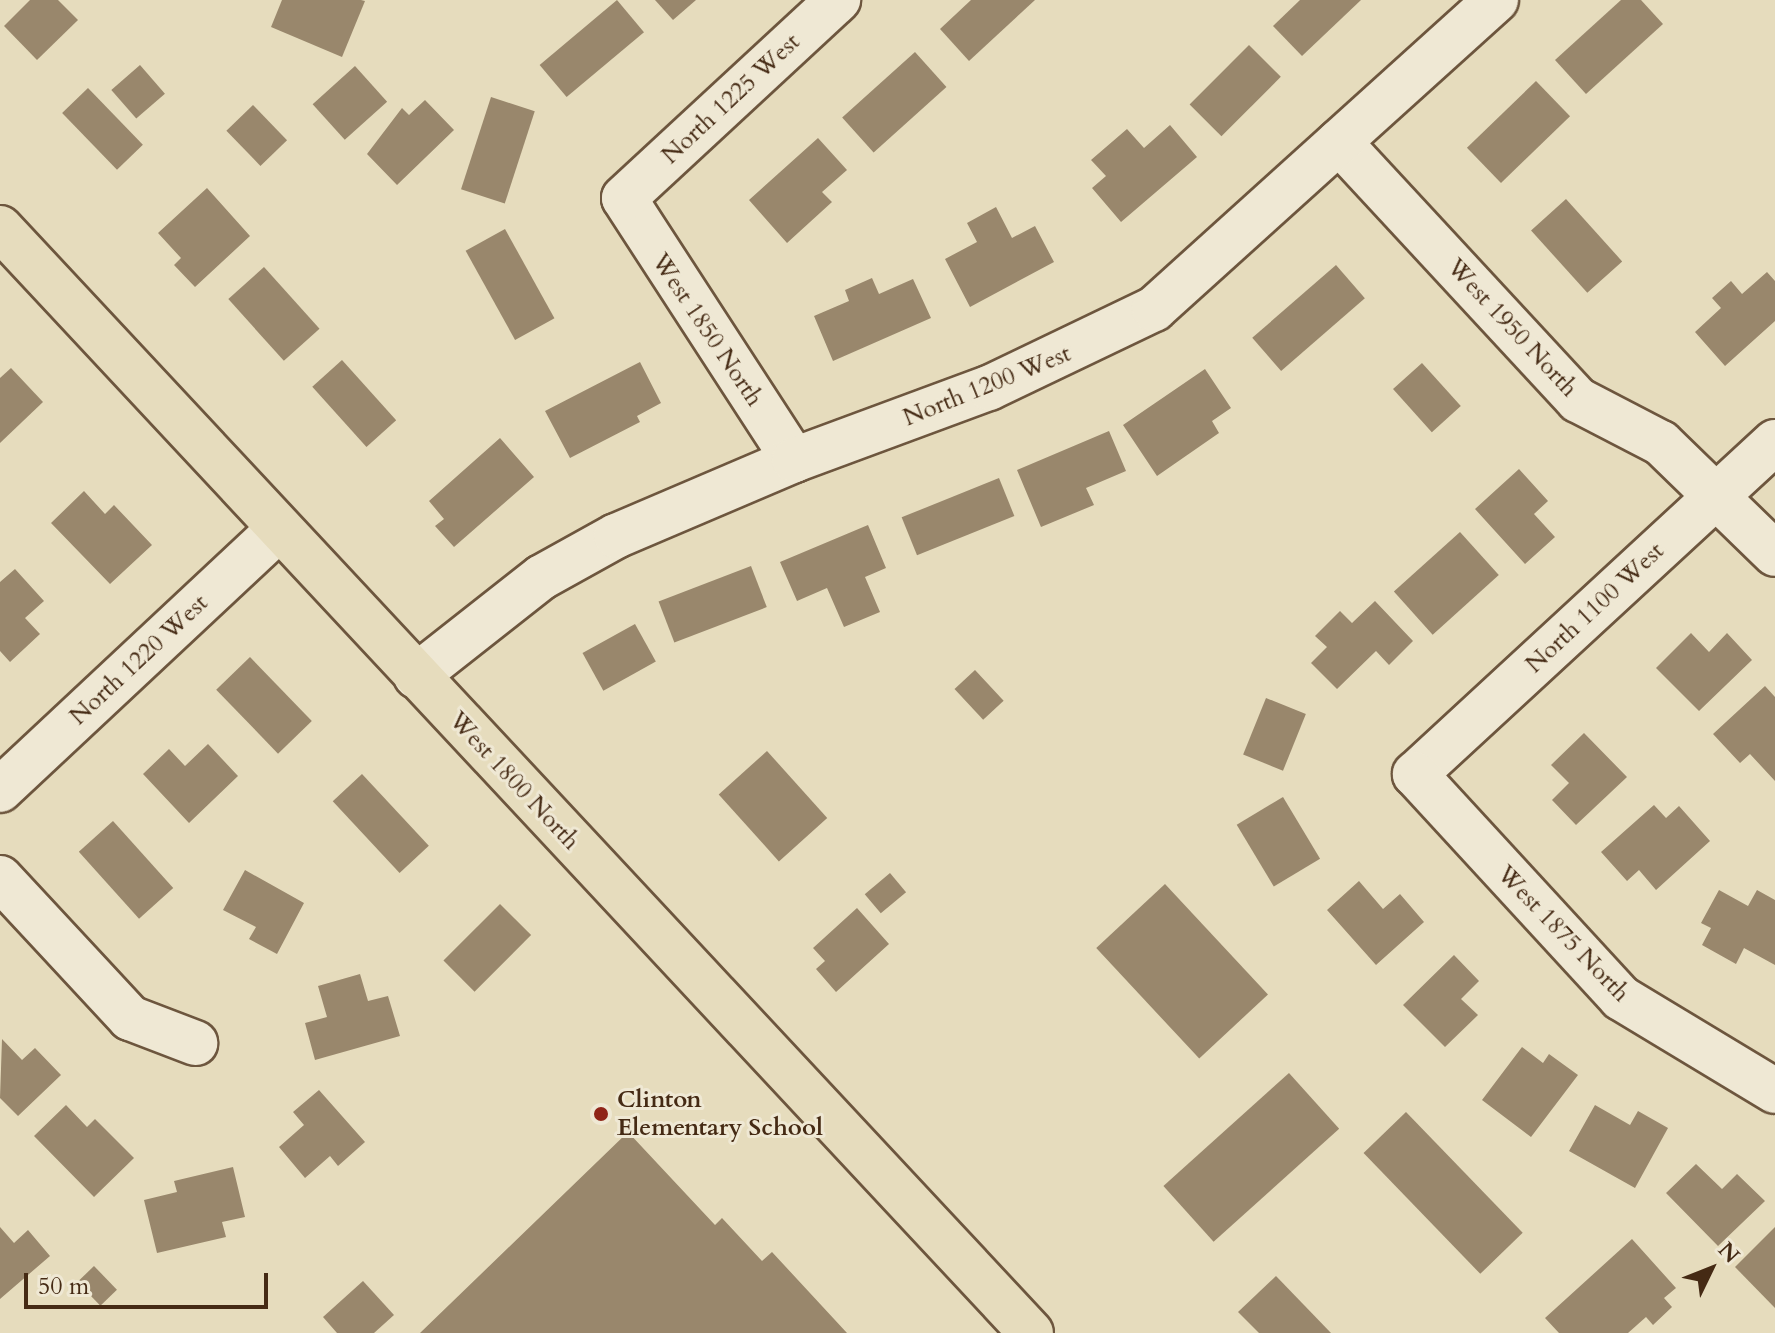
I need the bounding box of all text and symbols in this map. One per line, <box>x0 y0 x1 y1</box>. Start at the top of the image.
street label: North 1225 West <box>656 28 806 170</box>
street label: West 1850 North <box>645 248 769 412</box>
street label: West 1950 North <box>1441 253 1583 403</box>
street label: North 1200 West <box>899 339 1075 433</box>
street label: North 1100 West <box>1520 537 1670 679</box>
street label: North 1220 West <box>64 589 214 731</box>
street label: West 1800 North <box>443 706 585 856</box>
street label: West 1875 North <box>1491 860 1635 1008</box>
place label: Clinton Elementary School <box>617 1086 823 1142</box>
marker: Clinton Elementary School <box>592 1105 610 1123</box>
north arrow <box>1671 1229 1751 1309</box>
text: N <box>1711 1235 1746 1270</box>
scale bar <box>28 1257 272 1307</box>
text: 50 m <box>38 1270 89 1303</box>

